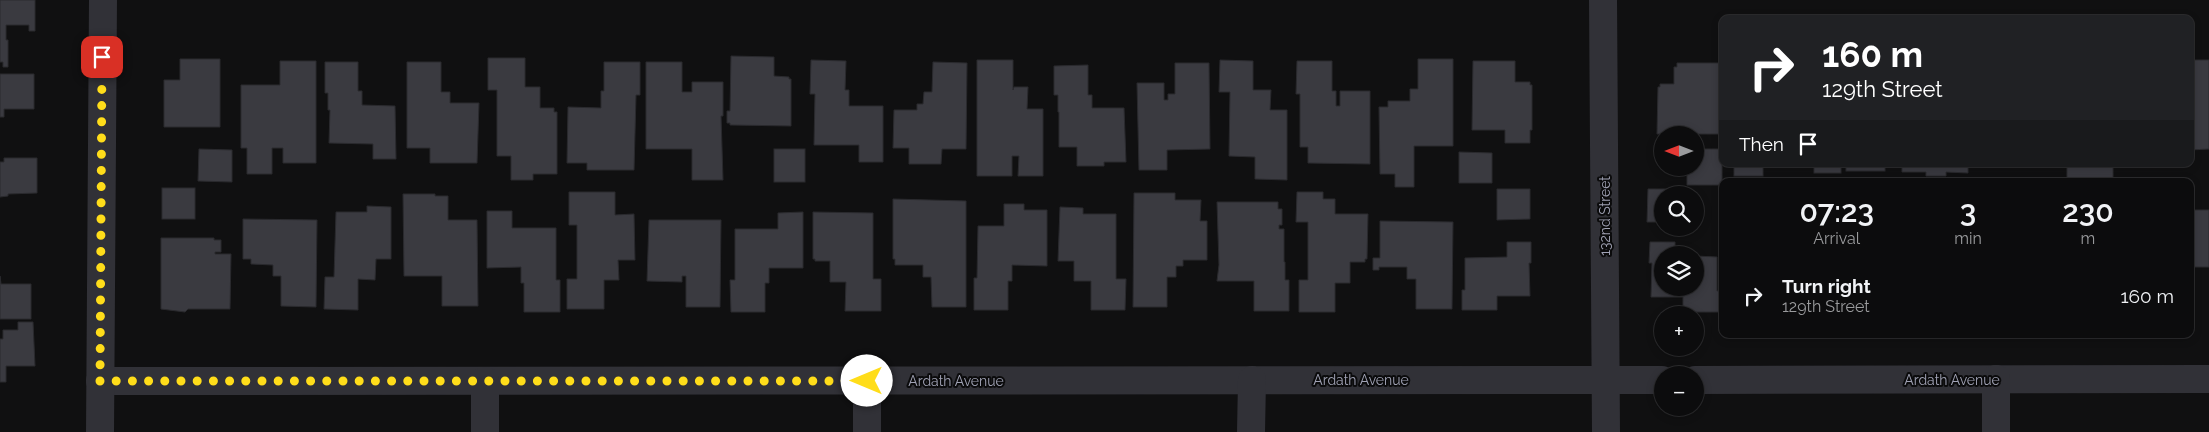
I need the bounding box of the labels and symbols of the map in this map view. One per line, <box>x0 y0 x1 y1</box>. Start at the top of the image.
pin <box>81 36 123 78</box>
north arrow <box>1654 126 1704 176</box>
street label: 132nd Street <box>1597 176 1613 256</box>
position arrow <box>840 354 892 406</box>
street label: Ardath Avenue <box>1313 372 1409 388</box>
street label: Ardath Avenue <box>1904 372 2000 388</box>
street label: Ardath Avenue <box>908 373 1004 389</box>

